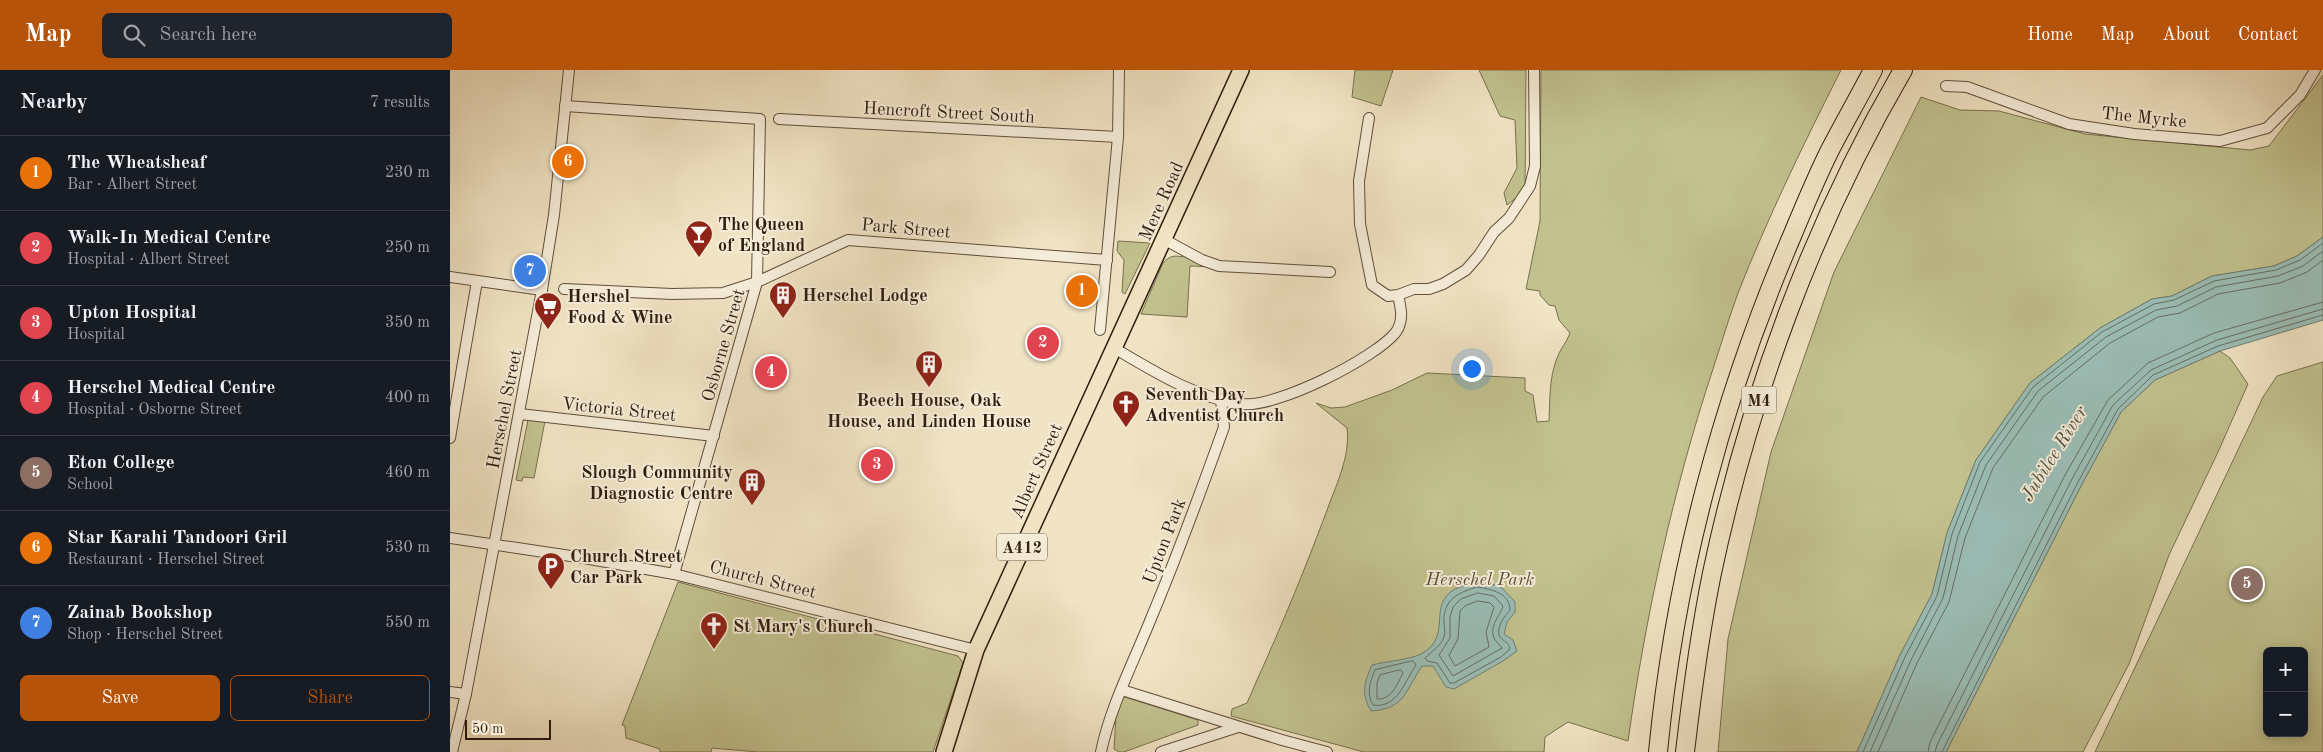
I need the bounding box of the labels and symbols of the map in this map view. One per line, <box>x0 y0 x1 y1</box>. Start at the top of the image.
street label: Hencroft Street South <box>863 100 1036 127</box>
street label: The Myrke <box>2100 105 2187 131</box>
pin: 6 <box>552 143 584 181</box>
street label: Mere Road <box>1137 159 1187 244</box>
place label: The Queen of England <box>718 216 806 255</box>
street label: Park Street <box>860 216 951 242</box>
bar icon: The Queen of England <box>684 219 714 258</box>
pin: 7 <box>514 252 546 290</box>
pin: 1 <box>1066 272 1098 310</box>
building icon: Herschel Lodge <box>768 280 798 319</box>
street label: Osborne Street <box>699 287 749 404</box>
place label: Herschel Lodge <box>802 287 928 305</box>
place label: Hershel Food & Wine <box>567 288 672 327</box>
supermarket icon: Hershel Food & Wine <box>533 291 563 330</box>
pin: 2 <box>1027 324 1059 362</box>
street label: Herschel Street <box>485 348 525 470</box>
building icon: Beech House, Oak House, and Linden House <box>914 349 944 388</box>
pin: 4 <box>755 353 787 391</box>
your location <box>1459 356 1485 382</box>
place label: Seventh Day Adventist Church <box>1145 386 1284 425</box>
road number: M4 <box>1742 386 1776 414</box>
church icon: Seventh Day Adventist Church <box>1111 389 1141 428</box>
place label: Beech House, Oak House, and Linden House <box>827 392 1031 431</box>
street label: Victoria Street <box>561 395 677 425</box>
water label: Jubilee River <box>2018 403 2092 505</box>
street label: Albert Street <box>1008 421 1066 522</box>
pin: 3 <box>861 446 893 484</box>
place label: Slough Community Diagnostic Centre <box>581 464 733 503</box>
building icon: Slough Community Diagnostic Centre <box>737 467 767 506</box>
street label: Upton Park <box>1140 496 1190 587</box>
road number: A412 <box>997 534 1047 561</box>
place label: Church Street Car Park <box>570 548 683 587</box>
parking icon: Church Street Car Park <box>536 551 566 590</box>
street label: Church Street <box>708 558 818 602</box>
pin: 5 <box>2231 565 2263 603</box>
park label: Herschel Park <box>1425 571 1535 589</box>
church icon: St Mary's Church <box>699 611 729 650</box>
place label: St Mary's Church <box>733 618 873 636</box>
scale bar <box>465 717 551 740</box>

